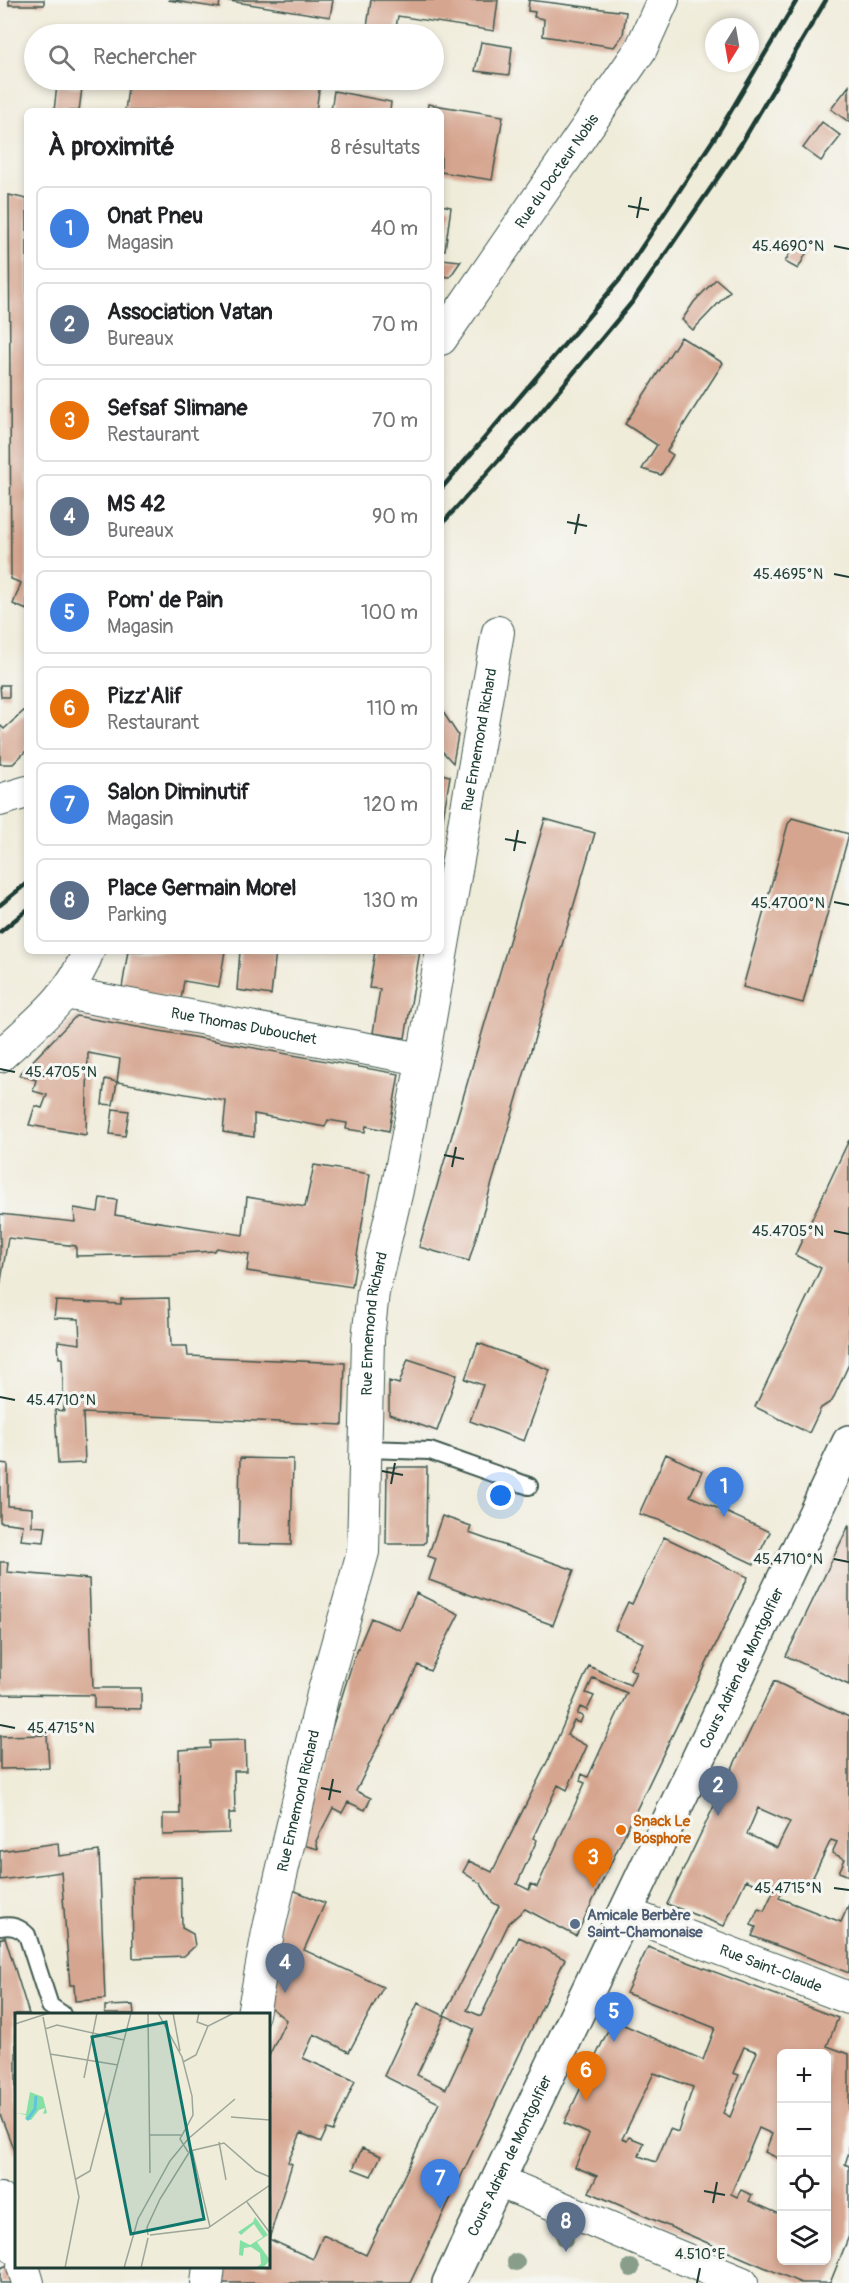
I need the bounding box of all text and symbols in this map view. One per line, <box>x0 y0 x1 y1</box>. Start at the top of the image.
north arrow <box>705 18 759 72</box>
search box <box>24 24 444 90</box>
icon: search <box>45 41 78 74</box>
text: Rechercher <box>93 43 197 71</box>
street label: Rue du Docteur Nobis <box>511 110 603 232</box>
text: À proximité <box>48 131 175 163</box>
text: 8 résultats <box>331 135 420 160</box>
text: Onat Pneu <box>107 202 203 230</box>
text: 1 <box>66 216 73 241</box>
text: 40 m <box>371 216 418 241</box>
text: Magasin <box>107 230 174 255</box>
text: 45.4690°N <box>752 237 824 256</box>
text: Association Vatan <box>107 298 273 326</box>
text: 2 <box>64 312 75 337</box>
text: 70 m <box>372 312 418 337</box>
text: Bureaux <box>107 326 174 351</box>
text: Sefsaf Slimane <box>107 394 247 422</box>
text: 3 <box>64 408 75 433</box>
text: 70 m <box>372 408 418 433</box>
text: Restaurant <box>107 422 199 447</box>
text: MS 42 <box>107 490 166 518</box>
text: 4 <box>64 504 75 529</box>
text: 90 m <box>372 504 418 529</box>
text: Bureaux <box>107 518 174 543</box>
text: 45.4695°N <box>753 565 823 584</box>
text: Pom' de Pain <box>107 586 223 614</box>
text: 5 <box>64 600 75 625</box>
text: 100 m <box>361 600 418 625</box>
text: Magasin <box>107 614 174 639</box>
street label: Rue Ennemond Richard <box>458 667 501 813</box>
text: Pizz'Alif <box>107 682 183 710</box>
text: 6 <box>64 696 75 721</box>
text: 110 m <box>367 696 418 721</box>
text: Restaurant <box>107 710 199 735</box>
text: Salon Diminutif <box>107 778 250 806</box>
text: 7 <box>64 792 75 817</box>
text: 120 m <box>363 792 418 817</box>
text: Magasin <box>107 806 174 831</box>
text: Place Germain Morel <box>107 874 297 902</box>
text: 8 <box>64 888 75 913</box>
text: 130 m <box>363 888 418 913</box>
text: 45.4700°N <box>751 894 825 913</box>
text: Parking <box>107 902 167 927</box>
street label: Rue Thomas Dubouchet <box>169 1004 319 1050</box>
text: 45.4705°N <box>25 1063 97 1082</box>
text: 45.4705°N <box>752 1222 824 1241</box>
street label: Rue Ennemond Richard <box>358 1250 392 1396</box>
text: 45.4710°N <box>26 1391 96 1410</box>
pin: 1 <box>704 1468 744 1517</box>
your location <box>486 1481 515 1510</box>
text: 45.4710°N <box>753 1550 823 1569</box>
street label: Cours Adrien de Montgolfier <box>696 1584 789 1752</box>
text: 45.4715°N <box>27 1719 95 1738</box>
street label: Rue Ennemond Richard <box>273 1728 324 1874</box>
pin: 2 <box>698 1766 738 1816</box>
place label: Snack Le Bosphore <box>633 1812 691 1848</box>
marker: Snack Le Bosphore <box>614 1823 628 1837</box>
pin: 3 <box>574 1838 612 1888</box>
text: 45.4715°N <box>754 1879 822 1898</box>
place label: Amicale Berbère Saint-Chamonaise <box>587 1906 703 1942</box>
marker: Amicale Berbère Saint-Chamonaise <box>568 1917 582 1931</box>
street label: Rue Saint-Claude <box>717 1941 825 1997</box>
pin: 4 <box>266 1944 304 1993</box>
pin: 5 <box>594 1992 634 2042</box>
inset map <box>15 2013 270 2268</box>
map controls <box>777 2049 831 2265</box>
button: + <box>777 2049 831 2103</box>
pin: 6 <box>566 2052 606 2101</box>
street label: Cours Adrien de Montgolfier <box>464 2072 557 2240</box>
button: − <box>777 2103 831 2157</box>
button: locate <box>777 2157 831 2211</box>
pin: 7 <box>420 2160 460 2209</box>
pin: 8 <box>546 2202 586 2252</box>
button: layers <box>777 2211 831 2265</box>
text: 4.510°E <box>675 2245 725 2264</box>

